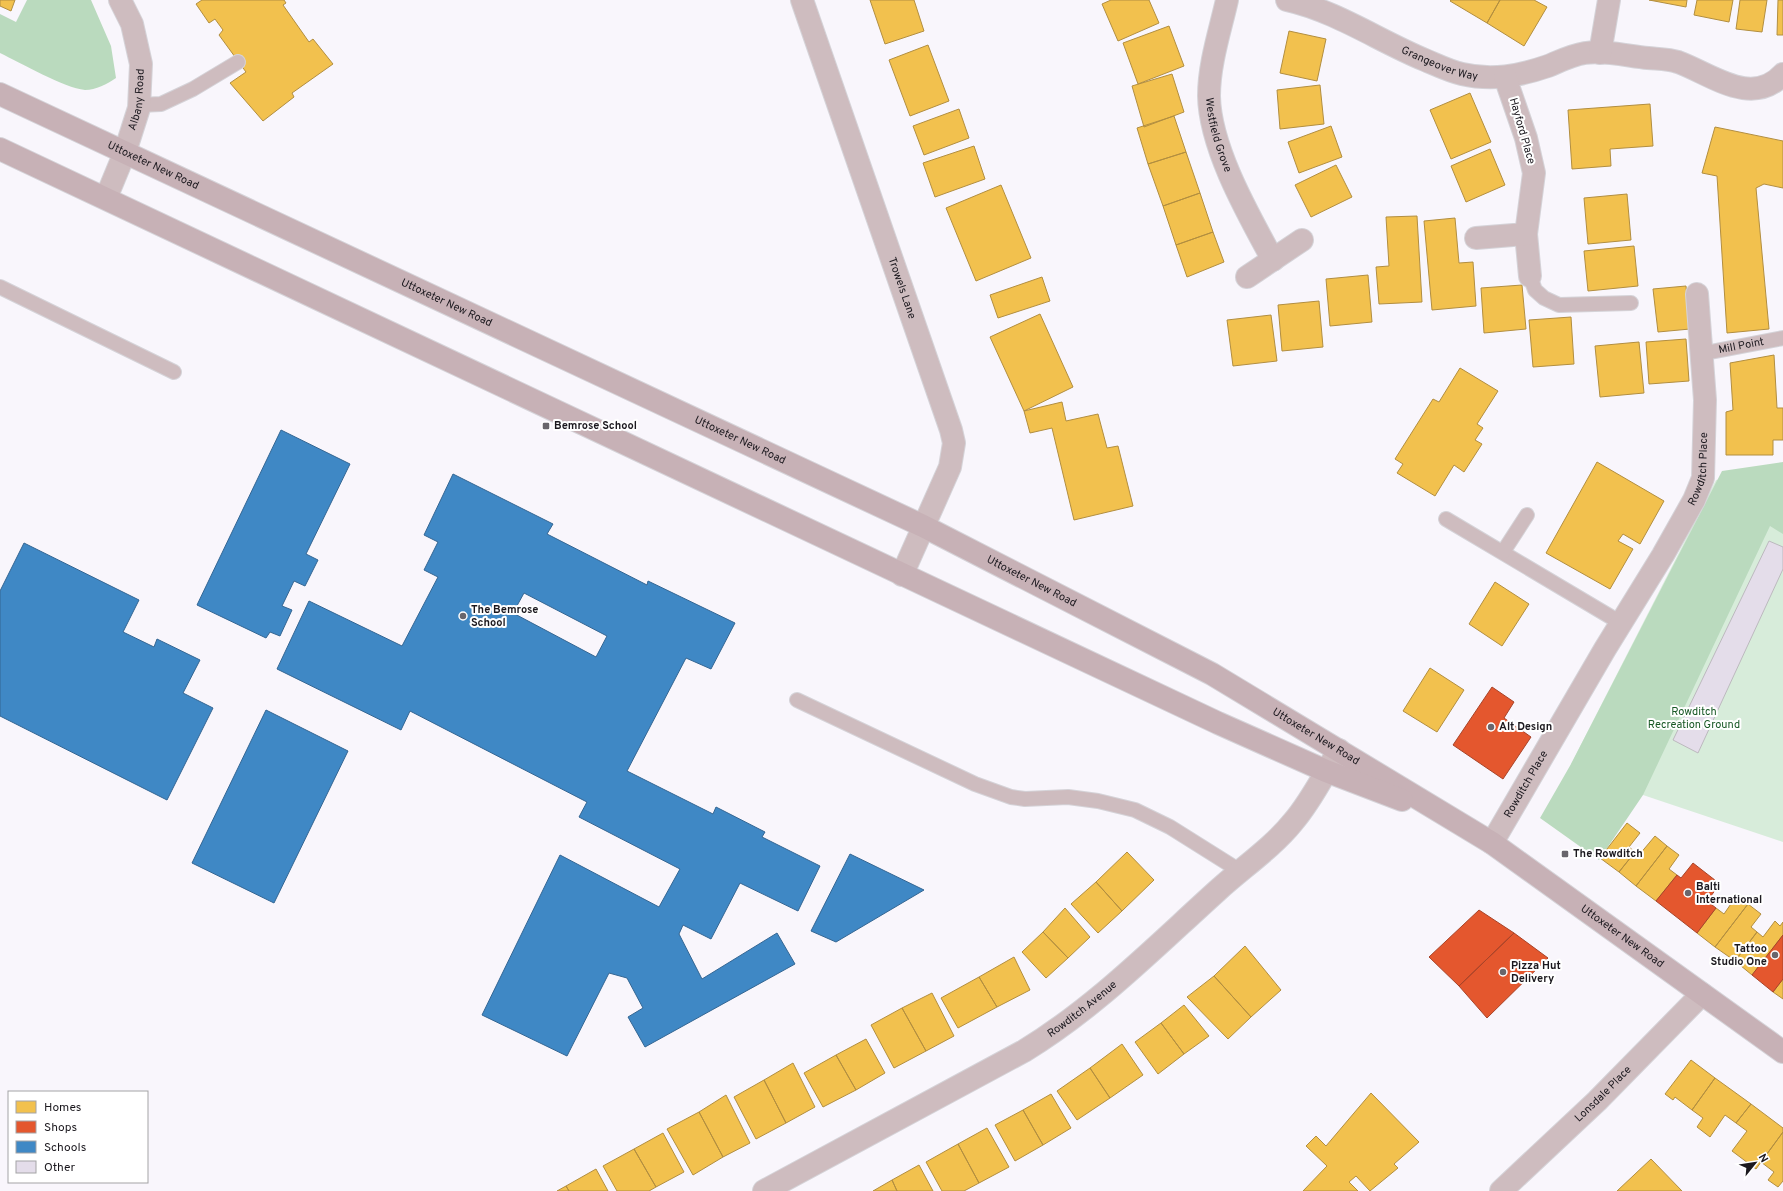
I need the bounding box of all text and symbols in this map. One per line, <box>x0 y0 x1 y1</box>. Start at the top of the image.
street label: Grangeover Way <box>1399 43 1479 84</box>
street label: Albany Road <box>125 68 148 132</box>
street label: Hayford Place <box>1506 96 1538 166</box>
street label: Westfield Grove <box>1202 97 1235 175</box>
street label: Uttoxeter New Road <box>105 138 201 193</box>
street label: Trowels Lane <box>885 256 919 321</box>
street label: Uttoxeter New Road <box>399 276 494 330</box>
street label: Mill Point <box>1717 335 1765 357</box>
street label: Uttoxeter New Road <box>692 413 788 468</box>
place label: Bemrose School <box>554 419 637 433</box>
marker: Bemrose School <box>541 421 551 431</box>
street label: Rowditch Place <box>1685 432 1711 509</box>
street label: Uttoxeter New Road <box>984 553 1079 610</box>
place label: The Bemrose School <box>471 603 538 630</box>
marker: The Bemrose School <box>458 611 468 621</box>
street label: Uttoxeter New Road <box>1270 705 1362 768</box>
park label: Rowditch Recreation Ground <box>1648 705 1740 732</box>
place label: Alt Design <box>1499 720 1552 734</box>
marker: Alt Design <box>1486 722 1496 732</box>
street label: Rowditch Place <box>1501 748 1551 820</box>
place label: The Rowditch <box>1573 847 1643 861</box>
marker: The Rowditch <box>1560 849 1570 859</box>
place label: Balti International <box>1696 880 1762 907</box>
marker: Balti International <box>1683 888 1693 898</box>
street label: Uttoxeter New Road <box>1578 902 1666 971</box>
place label: Tattoo Studio One <box>1710 942 1767 969</box>
marker: Tattoo Studio One <box>1770 950 1780 960</box>
place label: Pizza Hut Delivery <box>1511 959 1561 986</box>
marker: Pizza Hut Delivery <box>1498 967 1508 977</box>
street label: Rowditch Avenue <box>1045 978 1120 1041</box>
street label: Lonsdale Place <box>1572 1063 1635 1125</box>
legend <box>8 1091 148 1183</box>
text: Homes <box>44 1100 81 1116</box>
text: Shops <box>44 1120 77 1136</box>
text: Schools <box>44 1140 86 1156</box>
north arrow <box>1735 1143 1775 1183</box>
text: N <box>1755 1152 1771 1165</box>
text: Other <box>44 1160 76 1176</box>

